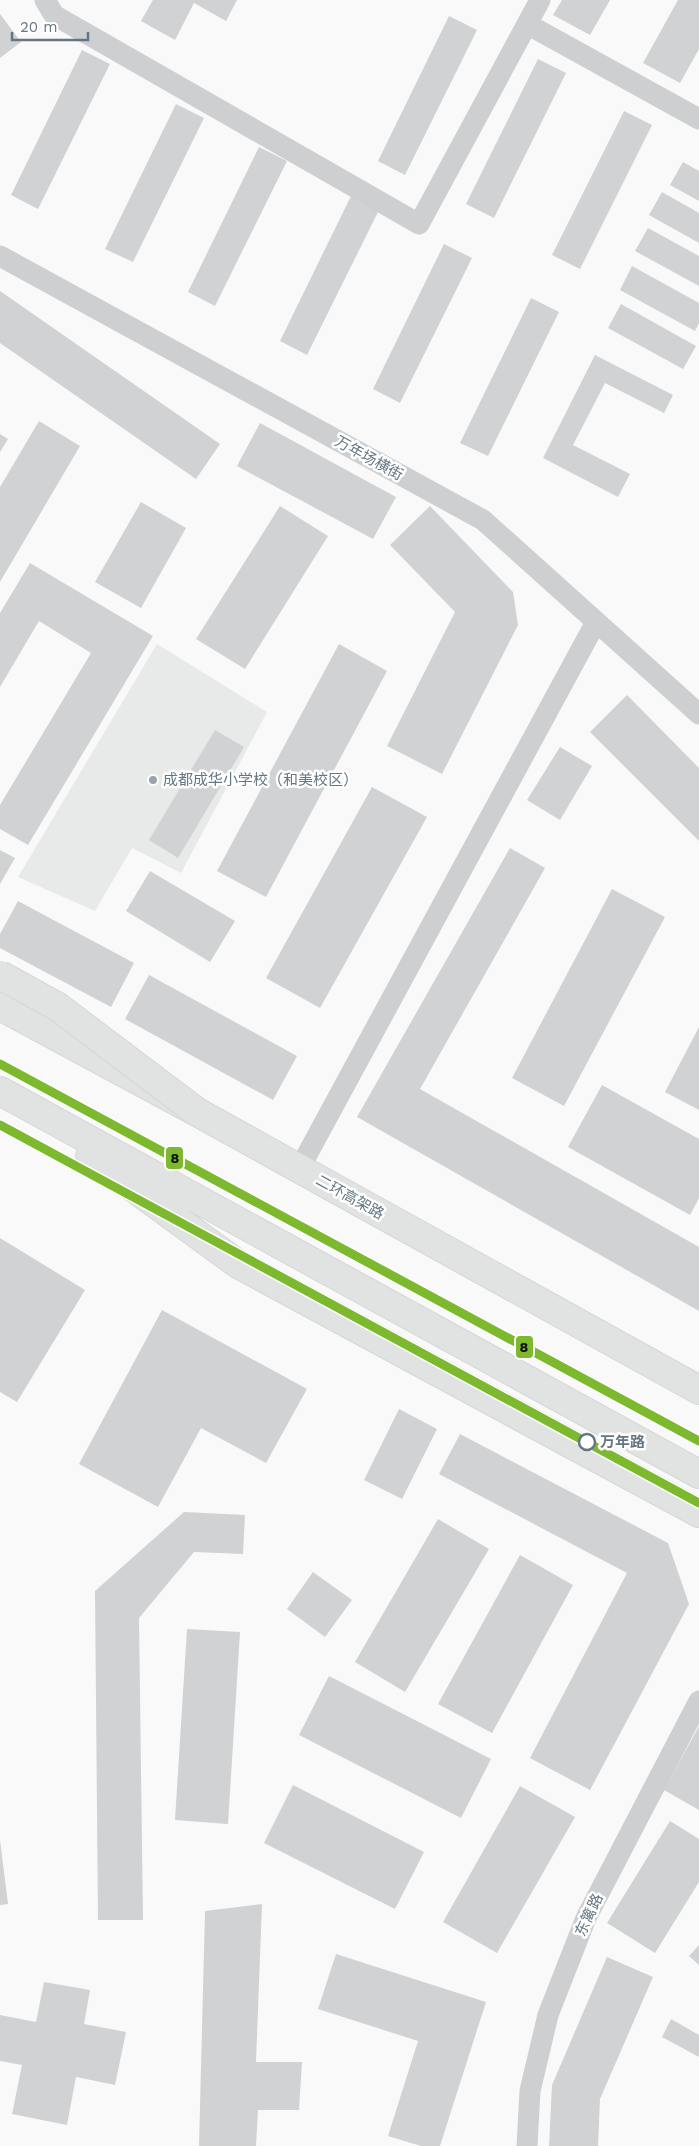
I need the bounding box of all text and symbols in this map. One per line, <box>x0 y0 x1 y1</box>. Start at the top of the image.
scale bar <box>12 10 89 42</box>
text: 20 m <box>20 18 58 36</box>
street label: 万年场横街 <box>332 432 406 484</box>
place label: 成都成华小学校（和美校区） <box>163 771 358 789</box>
marker: 成都成华小学校（和美校区） <box>147 774 159 786</box>
line badge: 8 <box>165 1146 184 1170</box>
text: 8 <box>171 1150 180 1166</box>
street label: 二环高架路 <box>313 1171 387 1223</box>
line badge: 8 <box>515 1335 534 1359</box>
text: 8 <box>520 1339 529 1355</box>
marker: 万年路 <box>578 1433 596 1451</box>
place label: 万年路 <box>600 1433 645 1451</box>
street label: 东篱路 <box>571 1891 607 1939</box>

